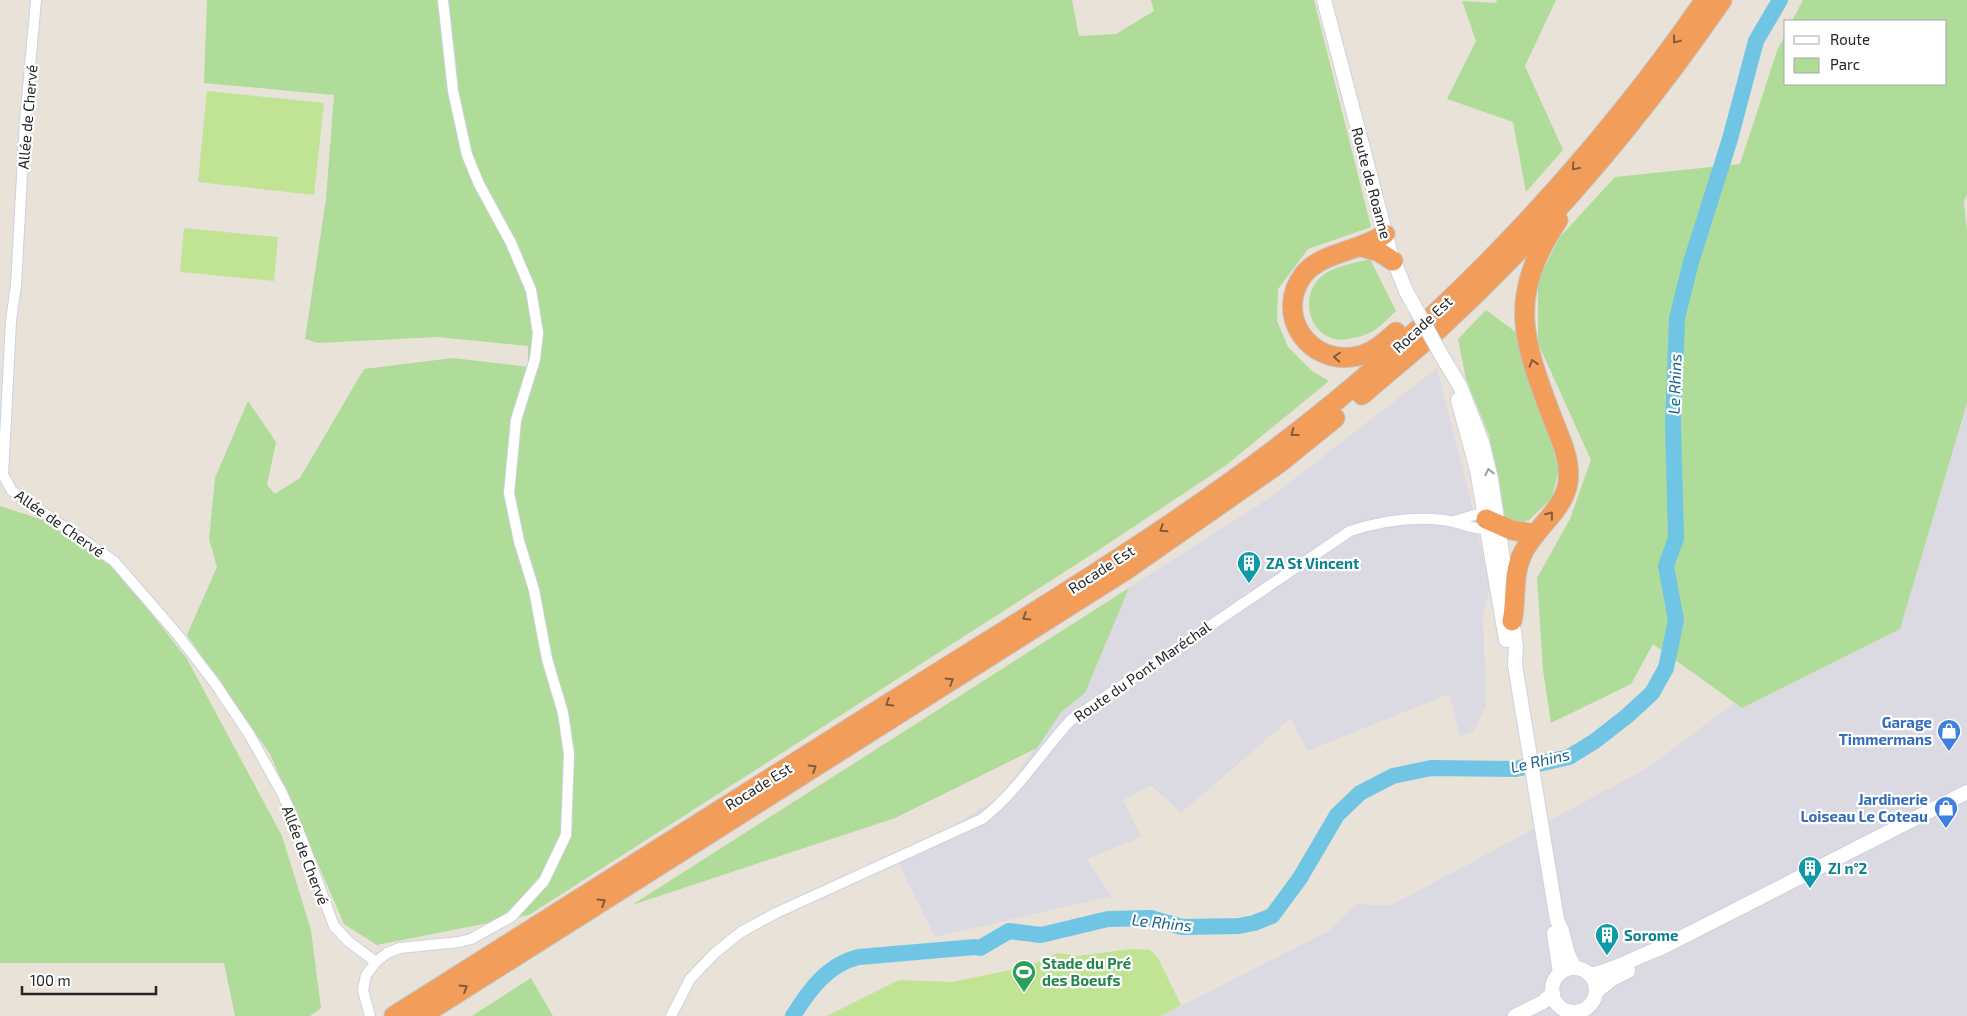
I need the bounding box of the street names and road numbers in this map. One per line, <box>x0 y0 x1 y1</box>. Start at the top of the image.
street label: Allée de Chervé <box>13 64 41 170</box>
street label: Route de Roanne <box>1348 125 1396 241</box>
street label: Rocade Est <box>1388 292 1456 356</box>
street label: Allée de Chervé <box>12 486 108 560</box>
street label: Rocade Est <box>1065 541 1138 597</box>
street label: Route du Pont Maréchal <box>1070 617 1214 725</box>
street label: Rocade Est <box>721 758 795 814</box>
street label: Allée de Chervé <box>279 803 333 907</box>

